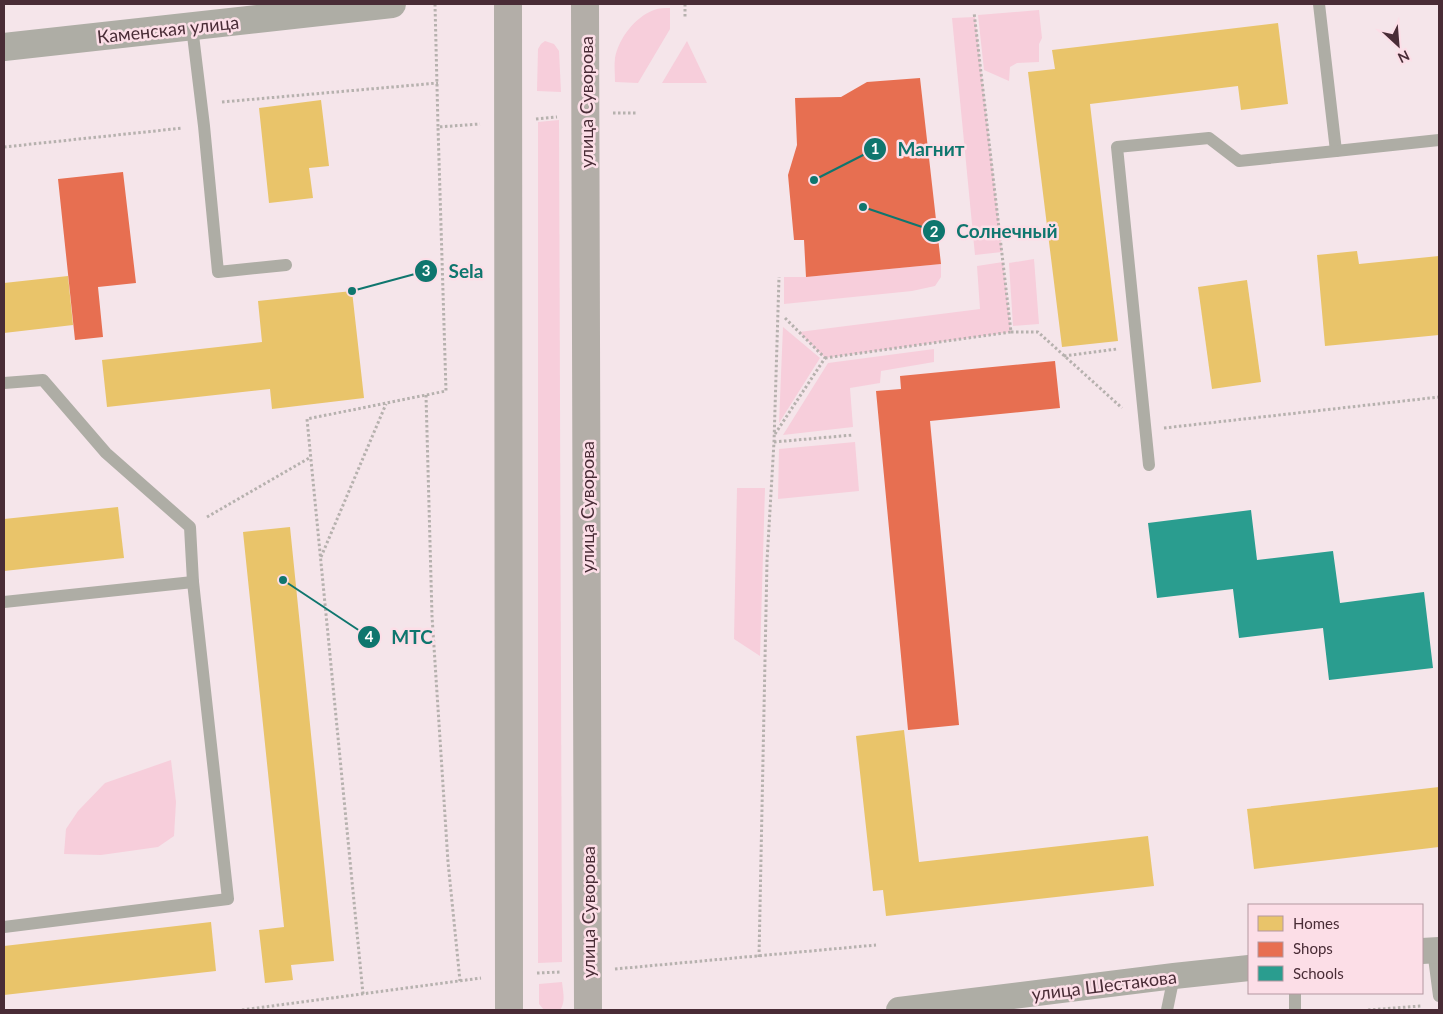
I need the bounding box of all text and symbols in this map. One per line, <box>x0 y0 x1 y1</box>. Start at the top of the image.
street label: Каменская улица <box>96 11 240 47</box>
north arrow <box>1373 20 1423 70</box>
street label: улица Суворова <box>575 36 597 168</box>
text: N <box>1395 47 1412 67</box>
callout: Магнит <box>862 132 974 166</box>
text: Магнит <box>898 137 965 160</box>
text: 1 <box>871 139 879 157</box>
callout: Солнечный <box>922 214 1068 248</box>
text: Солнечный <box>956 219 1058 242</box>
text: 2 <box>930 222 939 240</box>
callout: Sela <box>413 254 493 288</box>
text: Sela <box>449 259 483 282</box>
text: 3 <box>422 261 430 279</box>
street label: улица Суворова <box>576 441 598 573</box>
callout: МТС <box>356 620 443 654</box>
text: МТС <box>391 625 433 648</box>
text: 4 <box>365 627 374 645</box>
street label: улица Суворова <box>577 846 599 978</box>
legend <box>1248 904 1423 994</box>
text: Homes <box>1293 914 1339 932</box>
text: Shops <box>1293 939 1333 957</box>
text: Schools <box>1293 964 1344 982</box>
street label: улица Шестакова <box>1030 965 1178 1005</box>

